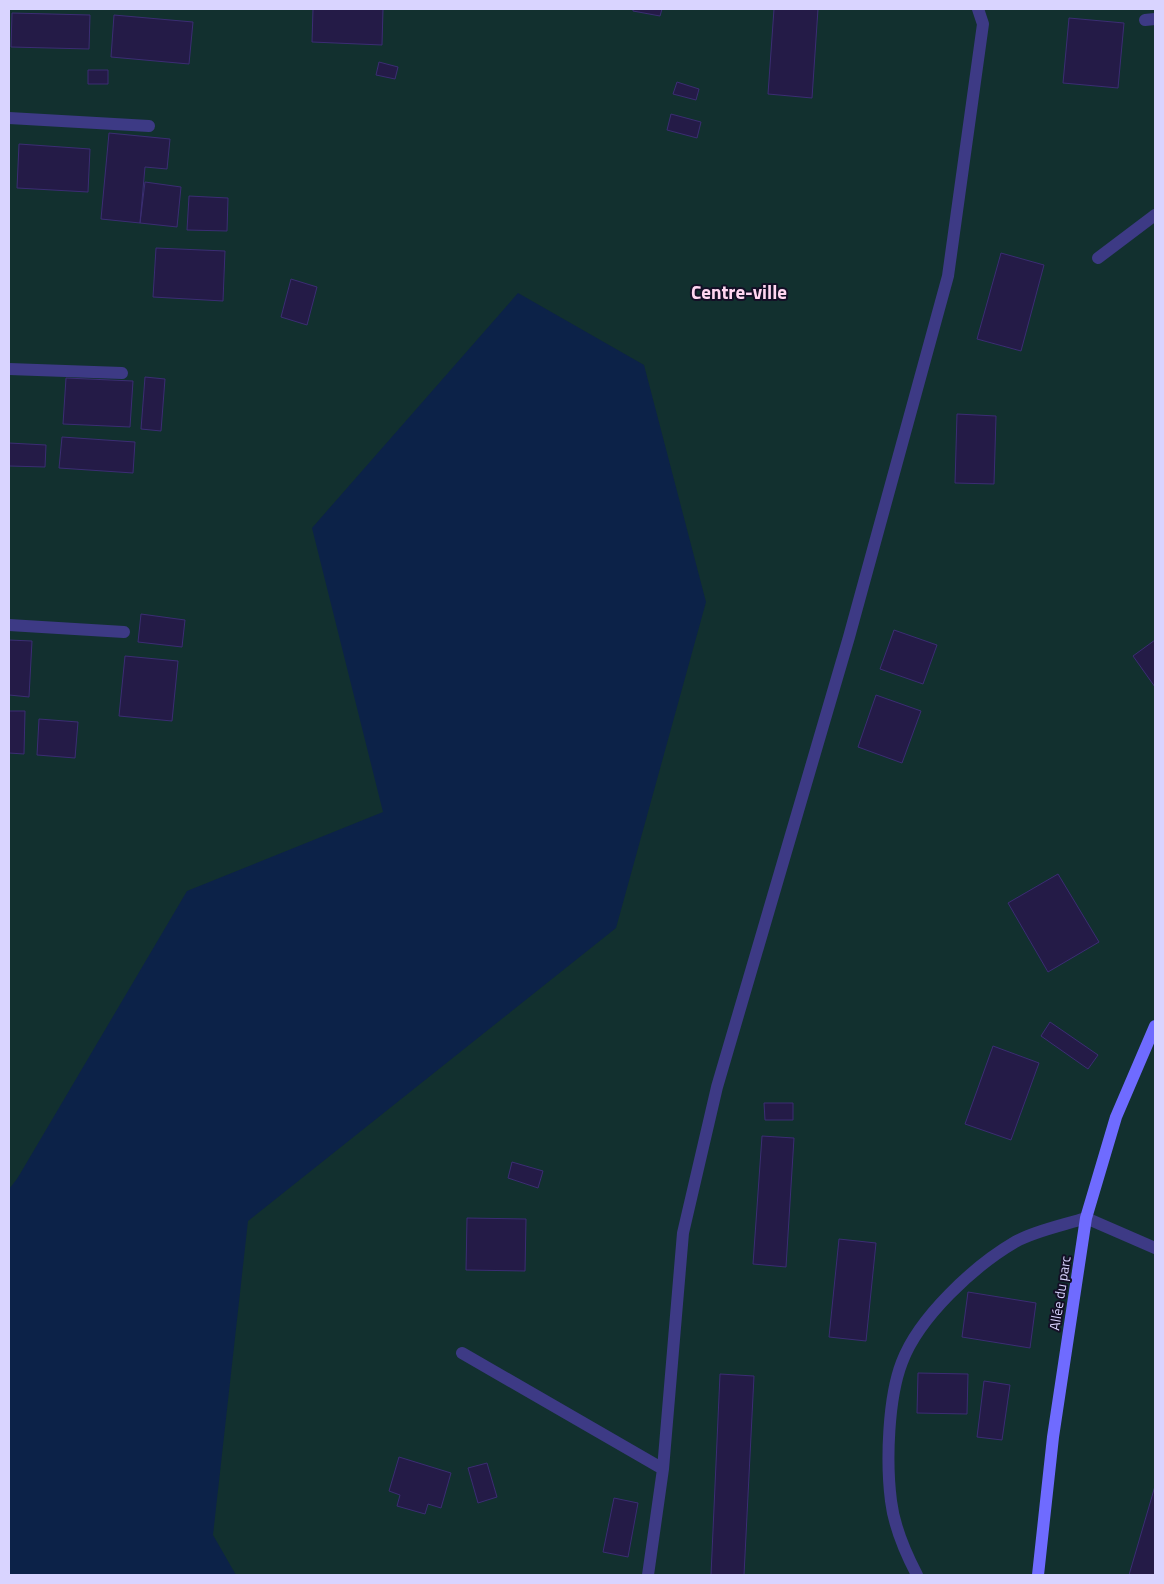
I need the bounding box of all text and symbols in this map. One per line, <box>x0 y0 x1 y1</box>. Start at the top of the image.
district label: Centre-ville <box>691 277 787 306</box>
street label: Allée du parc <box>1043 1254 1076 1332</box>

